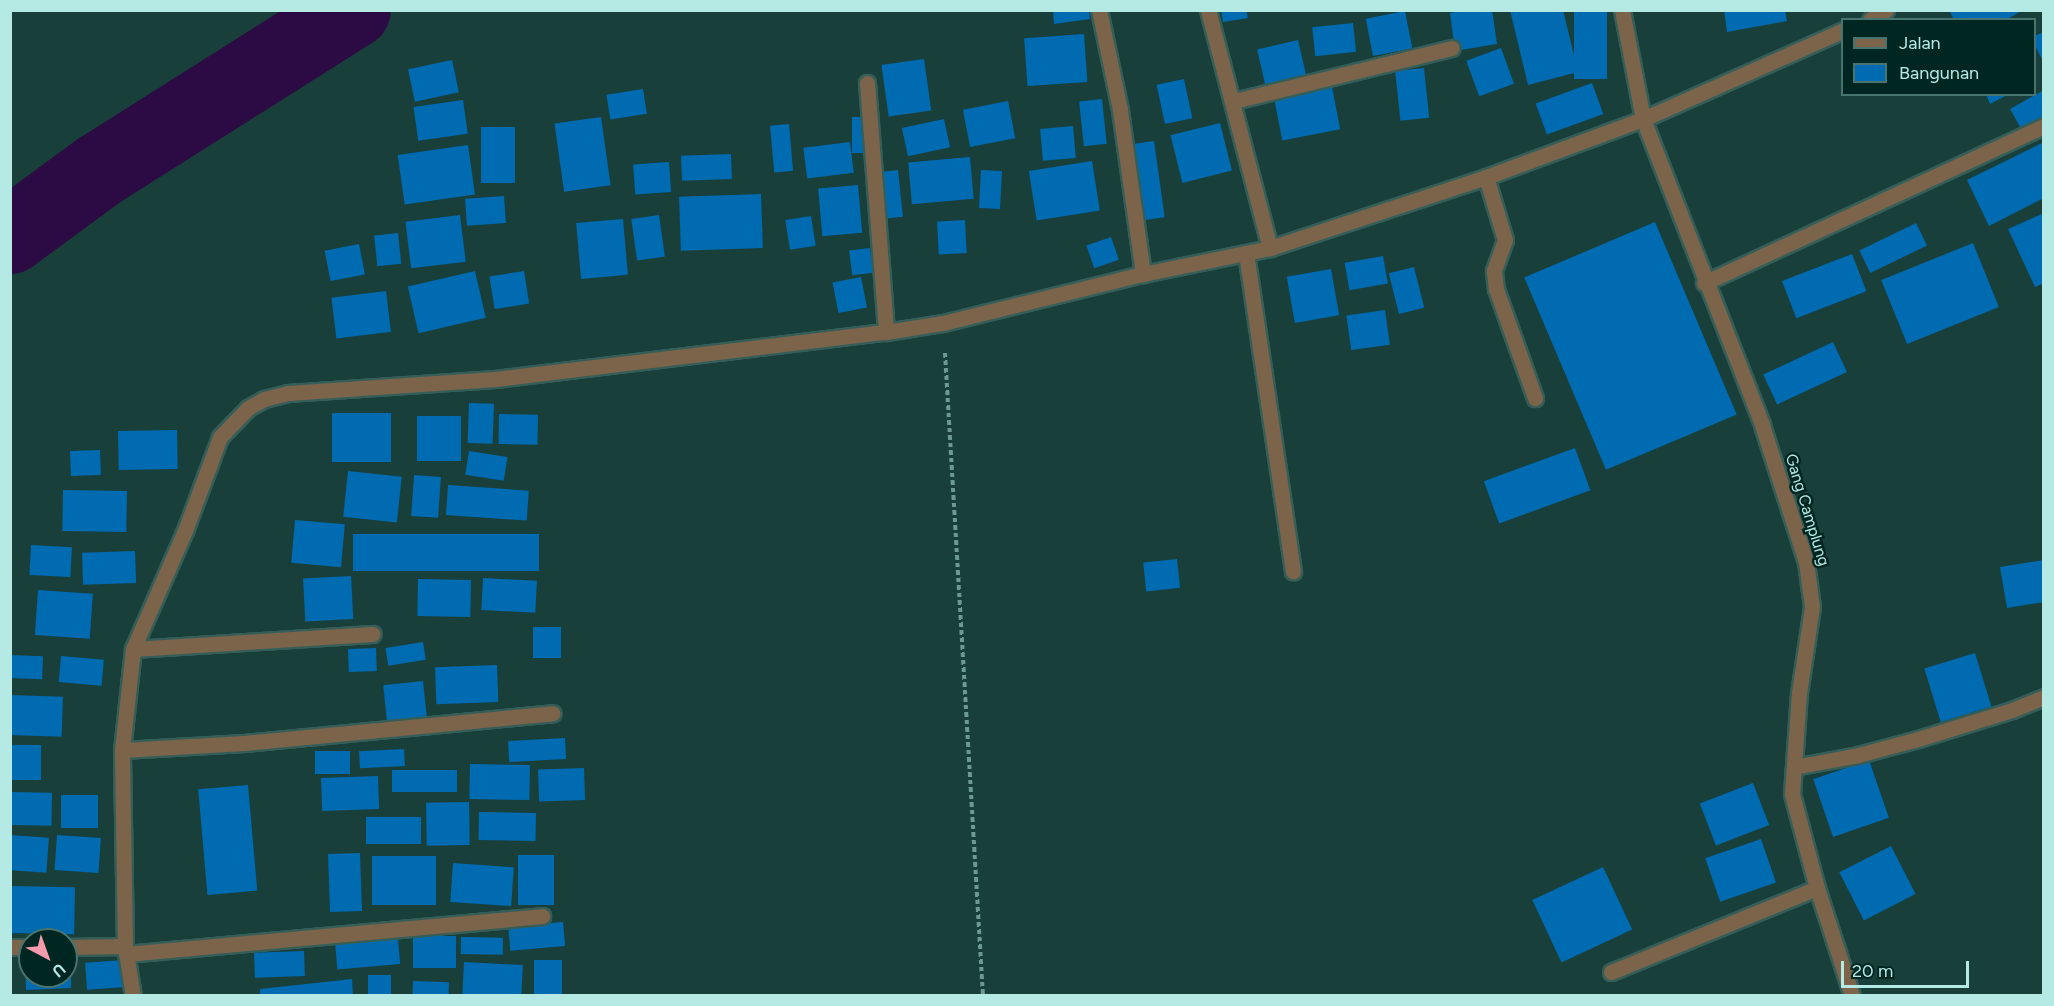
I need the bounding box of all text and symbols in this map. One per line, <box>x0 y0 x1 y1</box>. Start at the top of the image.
legend <box>1841 18 2036 96</box>
text: Jalan <box>1899 32 1941 54</box>
text: Bangunan <box>1899 62 1979 84</box>
street label: Gang Camplung <box>1781 452 1833 568</box>
north arrow <box>18 928 78 988</box>
scale bar <box>1844 949 1972 987</box>
text: U <box>48 960 69 981</box>
text: 20 m <box>1852 960 1893 982</box>

